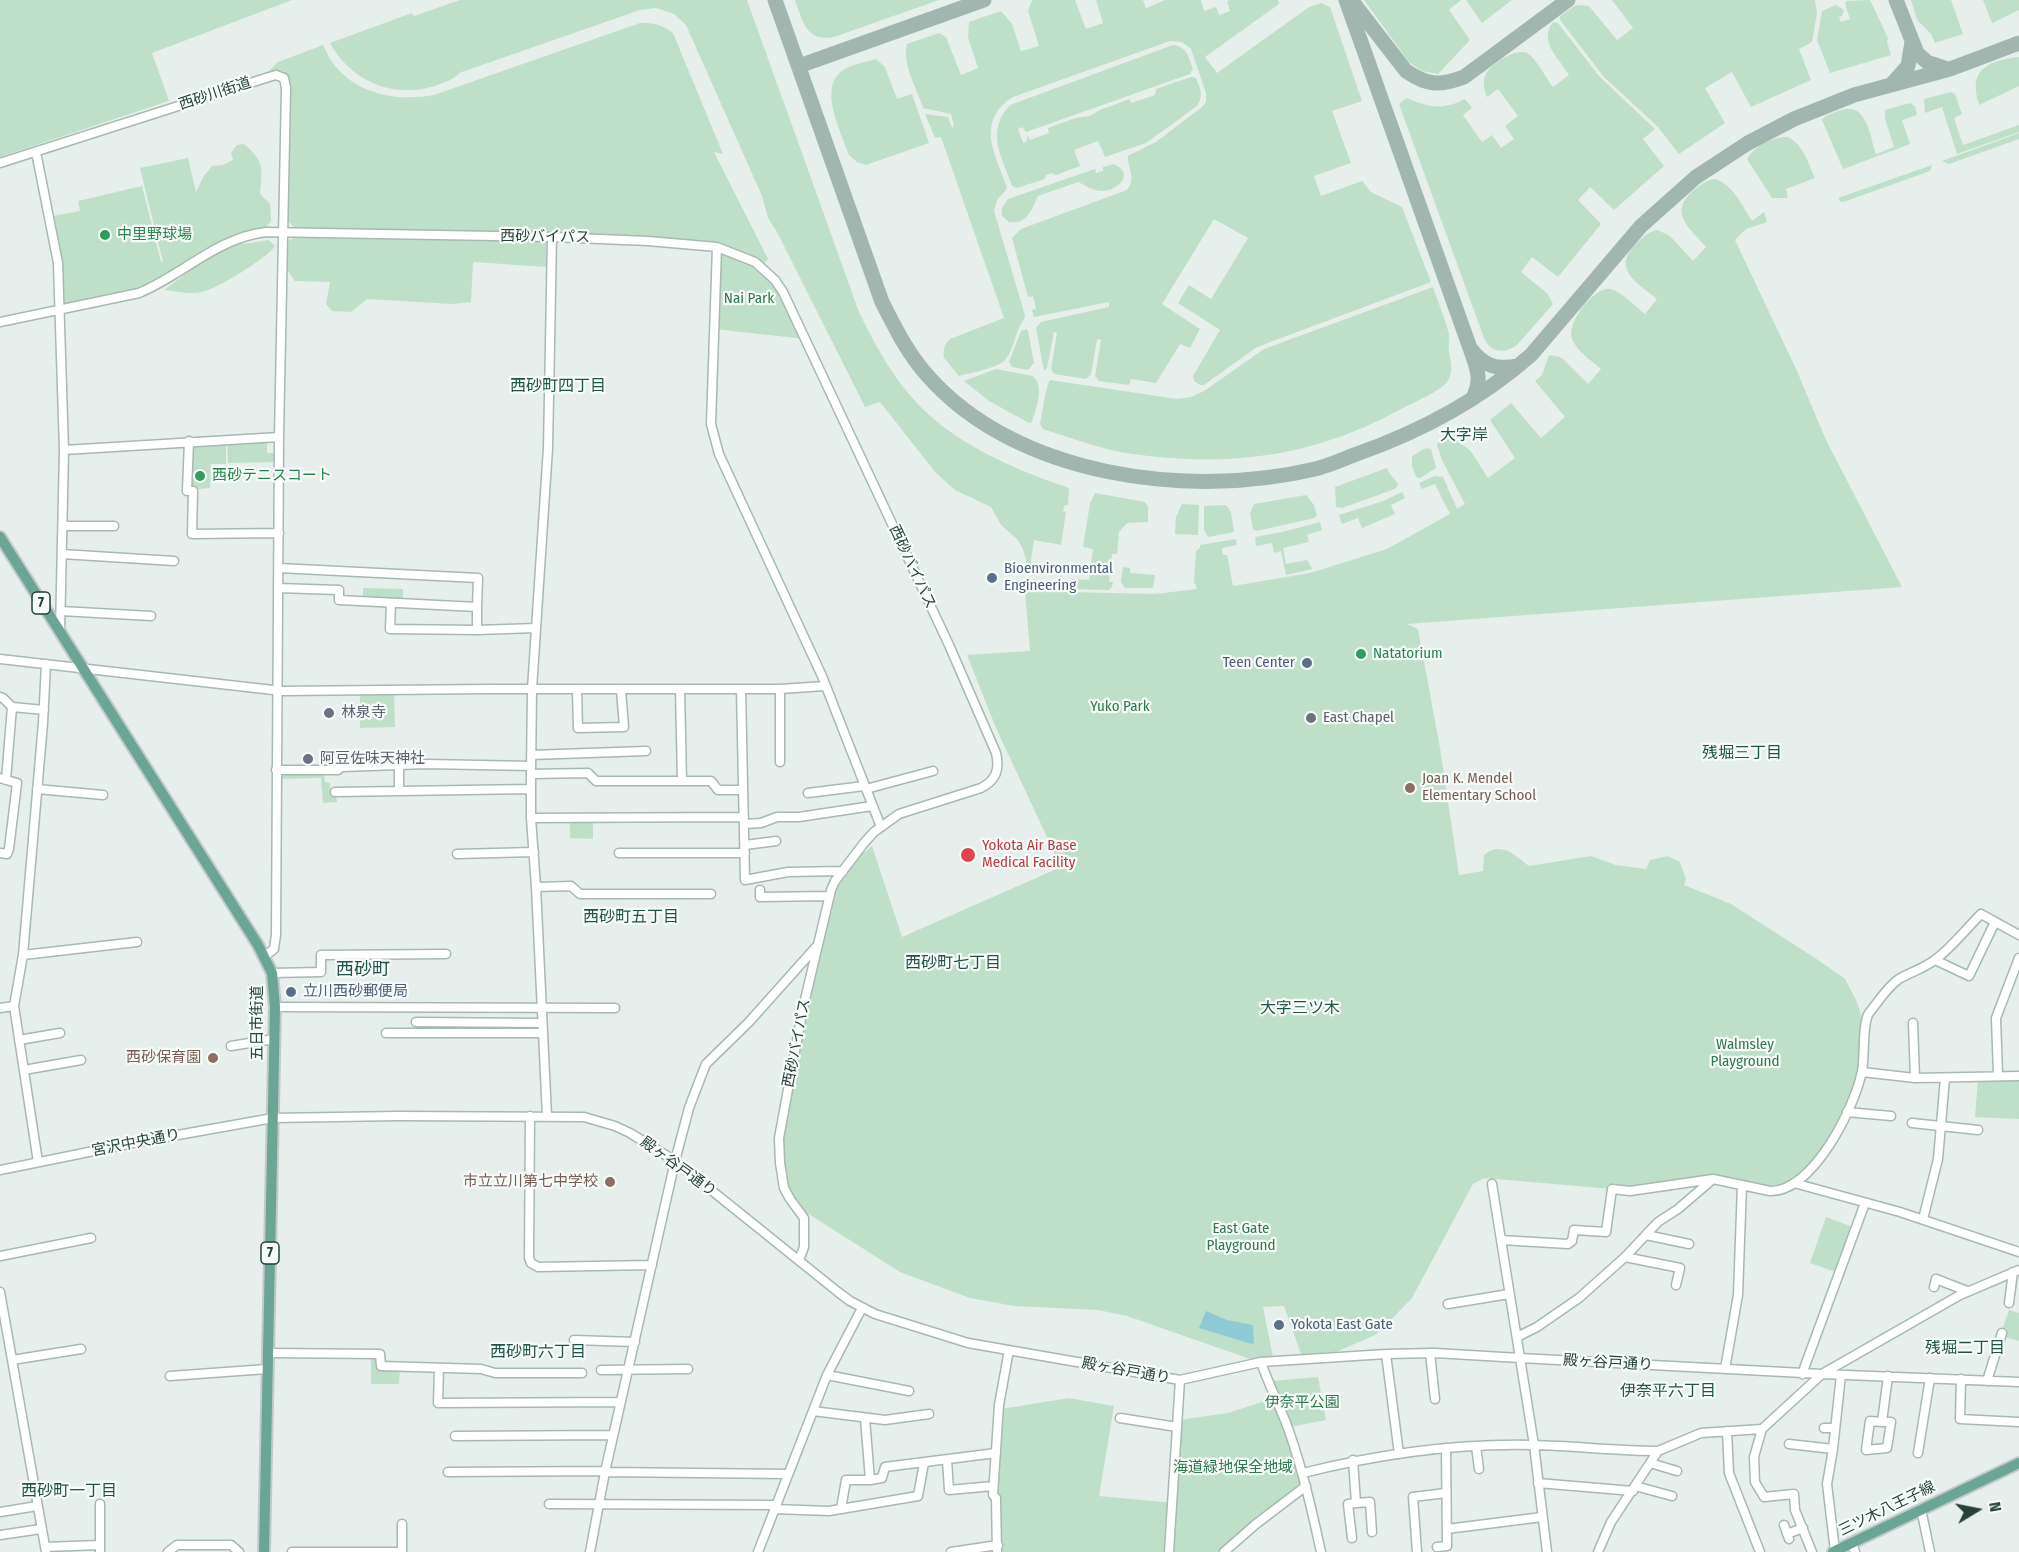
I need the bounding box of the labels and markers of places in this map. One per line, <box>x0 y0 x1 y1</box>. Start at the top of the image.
place label: 中里野球場 <box>117 226 192 244</box>
marker: 中里野球場 <box>98 228 112 242</box>
place label: 西砂テニスコート <box>212 467 332 485</box>
marker: 西砂テニスコート <box>193 469 207 483</box>
place label: Bioenvironmental Engineering <box>1004 560 1113 595</box>
marker: Bioenvironmental Engineering <box>985 571 999 585</box>
place label: Natatorium <box>1373 645 1443 663</box>
marker: Natatorium <box>1354 647 1368 661</box>
place label: Teen Center <box>1223 654 1295 672</box>
marker: Teen Center <box>1300 656 1314 670</box>
place label: 林泉寺 <box>341 704 386 722</box>
marker: 林泉寺 <box>322 706 336 720</box>
place label: East Chapel <box>1323 709 1394 727</box>
marker: East Chapel <box>1304 711 1318 725</box>
place label: 阿豆佐味天神社 <box>320 750 425 768</box>
marker: 阿豆佐味天神社 <box>301 752 315 766</box>
place label: Joan K. Mendel Elementary School <box>1422 770 1536 805</box>
marker: Joan K. Mendel Elementary School <box>1403 781 1417 795</box>
place label: Yokota Air Base Medical Facility <box>982 837 1077 872</box>
marker: Yokota Air Base Medical Facility <box>959 846 977 864</box>
place label: 立川西砂郵便局 <box>303 983 408 1001</box>
marker: 立川西砂郵便局 <box>284 985 298 999</box>
place label: 西砂保育園 <box>126 1049 201 1067</box>
marker: 西砂保育園 <box>206 1051 220 1065</box>
place label: 市立立川第七中学校 <box>463 1173 598 1191</box>
marker: 市立立川第七中学校 <box>603 1175 617 1189</box>
place label: Yokota East Gate <box>1291 1316 1393 1334</box>
marker: Yokota East Gate <box>1272 1318 1286 1332</box>

